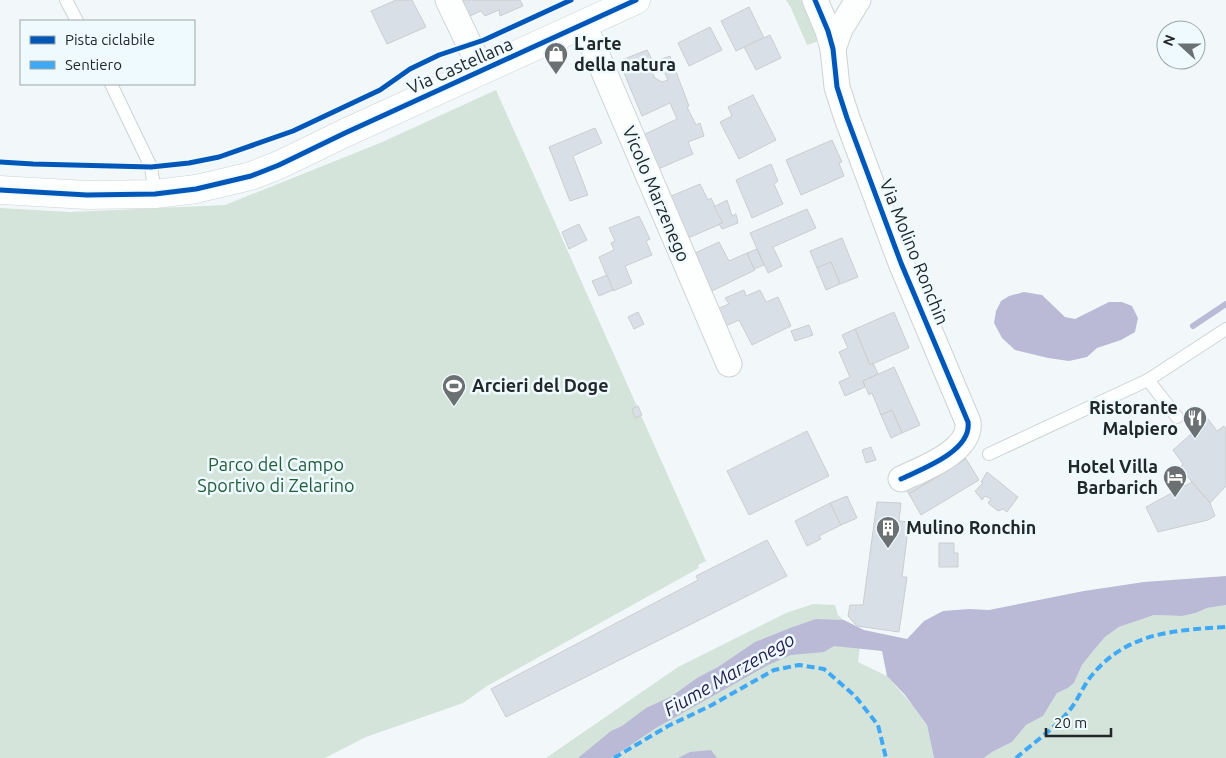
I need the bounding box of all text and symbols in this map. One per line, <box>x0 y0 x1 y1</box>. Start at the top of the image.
legend <box>20 20 195 85</box>
north arrow <box>1156 20 1206 70</box>
text: Pista ciclabile <box>65 31 155 48</box>
street label: Via Castellana <box>404 33 515 97</box>
place label: L'arte della natura <box>574 33 676 74</box>
text: N <box>1160 33 1178 48</box>
shop icon: L'arte della natura <box>543 41 569 75</box>
text: Sentiero <box>65 56 122 73</box>
street label: Vicolo Marzenego <box>619 123 695 264</box>
street label: Via Molino Ronchin <box>877 176 953 327</box>
sports icon: Arcieri del Doge <box>441 373 467 407</box>
place label: Arcieri del Doge <box>472 375 609 395</box>
place label: Ristorante Malpiero <box>1089 397 1178 438</box>
restaurant icon: Ristorante Malpiero <box>1182 405 1208 439</box>
park label: Parco del Campo Sportivo di Zelarino <box>197 454 355 495</box>
place label: Hotel Villa Barbarich <box>1067 456 1158 497</box>
hotel icon: Hotel Villa Barbarich <box>1162 464 1188 498</box>
building icon: Mulino Ronchin <box>875 515 901 549</box>
place label: Mulino Ronchin <box>906 517 1036 537</box>
water label: Fiume Marzenego <box>660 628 798 720</box>
scale bar <box>1046 706 1111 738</box>
text: 20 m <box>1054 714 1087 731</box>

